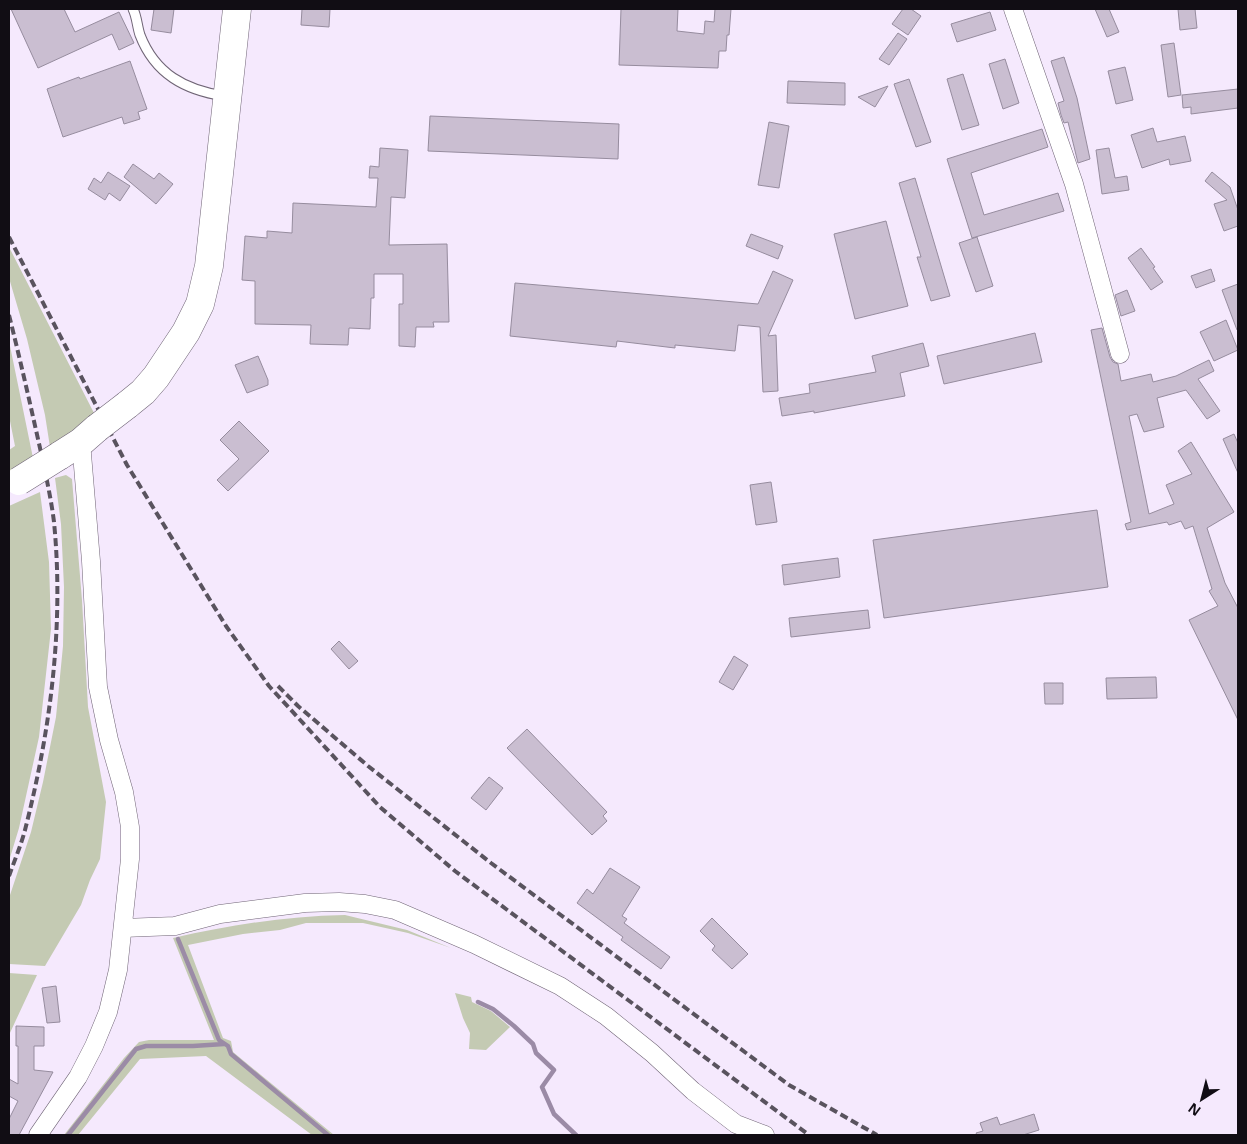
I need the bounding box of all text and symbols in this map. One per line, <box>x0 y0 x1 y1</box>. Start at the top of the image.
north arrow <box>1177 1074 1227 1124</box>
text: N <box>1184 1099 1204 1121</box>

